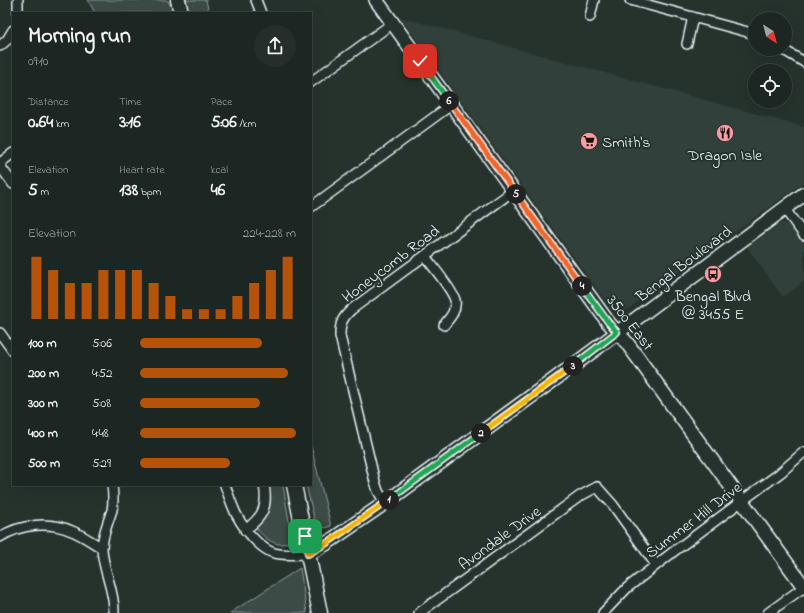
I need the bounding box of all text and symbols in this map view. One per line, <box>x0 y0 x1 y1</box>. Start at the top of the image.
north arrow <box>748 12 792 56</box>
map controls <box>748 12 792 108</box>
text: Morning run <box>28 21 131 53</box>
button: share <box>254 25 296 67</box>
pin <box>403 44 437 78</box>
icon: check <box>409 50 431 72</box>
text: 09:10 <box>28 52 48 71</box>
button: locate <box>748 64 792 108</box>
pin: 6 <box>439 91 459 111</box>
text: 6 <box>447 93 451 109</box>
text: Distance <box>28 94 69 110</box>
text: Time <box>119 94 141 110</box>
text: Pace <box>211 94 232 110</box>
text: 0.64 <box>28 110 53 135</box>
text: 3:16 <box>119 110 141 135</box>
text: 5:06 <box>211 110 237 135</box>
text: km <box>53 116 69 132</box>
text: /km <box>237 116 256 132</box>
restaurant icon: Dragon Isle <box>715 123 735 143</box>
supermarket icon: Smith's <box>579 131 599 151</box>
place label: Smith's <box>602 131 650 155</box>
place label: Dragon Isle <box>687 144 763 168</box>
text: Elevation <box>28 162 68 178</box>
text: Heart rate <box>119 162 164 178</box>
text: kcal <box>211 162 228 178</box>
text: 5 <box>28 178 38 203</box>
text: 138 <box>119 178 138 203</box>
text: 46 <box>211 178 225 203</box>
text: m <box>38 184 49 200</box>
text: bpm <box>138 184 161 200</box>
pin: 5 <box>506 184 526 204</box>
text: 5 <box>513 186 519 202</box>
street label: Honeycomb Road <box>337 220 445 309</box>
street label: Bengal Boulevard <box>630 220 737 309</box>
text: Elevation <box>28 224 76 243</box>
text: 224–228 m <box>243 224 296 243</box>
bus stop icon: Bengal Blvd @ 3455 E <box>703 264 723 284</box>
pin: 4 <box>572 276 592 296</box>
text: 4 <box>580 278 584 294</box>
place label: Bengal Blvd @ 3455 E <box>674 285 751 327</box>
street label: 3500 East <box>600 290 659 357</box>
text: 100 m <box>28 334 57 353</box>
text: 5:06 <box>92 334 112 353</box>
pin: 3 <box>563 356 583 376</box>
text: 3 <box>571 358 575 374</box>
text: 200 m <box>28 364 59 383</box>
text: 4:52 <box>92 364 112 383</box>
text: 300 m <box>28 394 58 413</box>
text: 5:08 <box>92 394 111 413</box>
pin: 2 <box>471 423 491 443</box>
text: 400 m <box>28 424 58 443</box>
text: 4:48 <box>92 424 109 443</box>
text: 2 <box>478 425 484 441</box>
text: 500 m <box>28 454 60 473</box>
text: 5:29 <box>92 454 111 473</box>
street label: Summer Hill Drive <box>641 476 748 565</box>
pin: 1 <box>379 490 399 510</box>
text: 1 <box>387 492 391 508</box>
street label: Avondale Drive <box>454 500 547 577</box>
pin <box>288 519 322 553</box>
icon: arrive <box>294 525 316 547</box>

